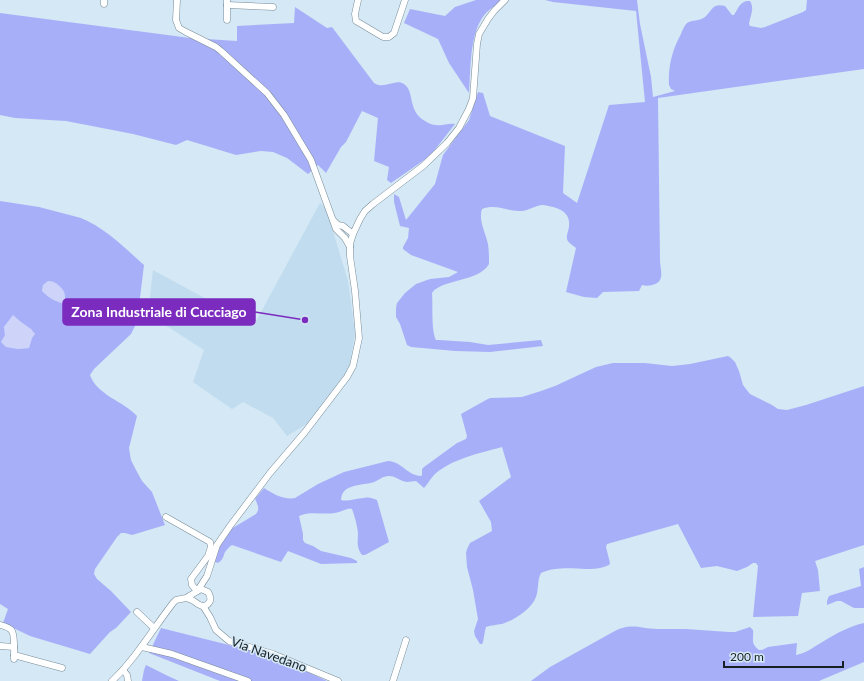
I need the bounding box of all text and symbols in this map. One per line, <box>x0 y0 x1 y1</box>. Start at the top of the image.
callout: Zona Industriale di Cucciago <box>63 299 255 325</box>
text: Zona Industriale di Cucciago <box>71 303 247 320</box>
street label: Via Navedano <box>229 633 309 675</box>
scale bar <box>724 643 843 669</box>
text: 200 m <box>730 649 764 664</box>

